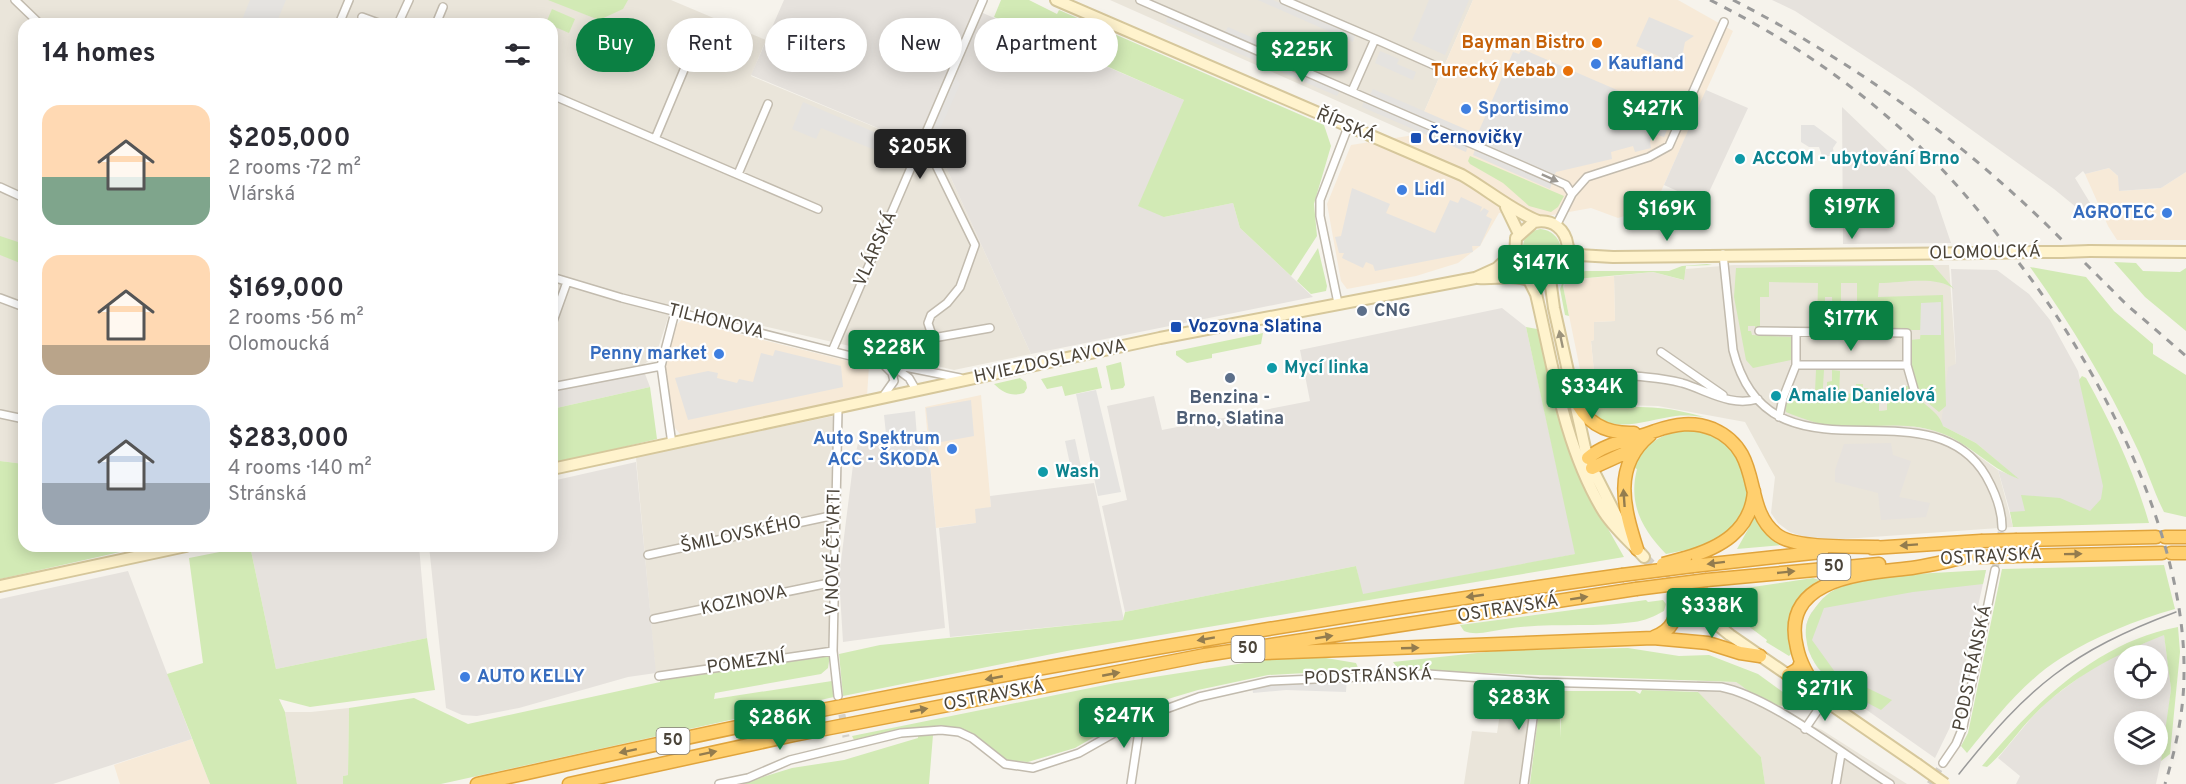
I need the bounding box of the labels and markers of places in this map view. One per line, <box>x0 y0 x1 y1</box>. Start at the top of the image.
pin: $225K <box>1260 32 1344 83</box>
place label: Bayman Bistro <box>1462 32 1585 55</box>
marker: Bayman Bistro <box>1590 36 1604 50</box>
place label: Kaufland <box>1608 53 1684 76</box>
marker: Kaufland <box>1589 57 1603 71</box>
place label: Turecký Kebab <box>1431 60 1556 83</box>
marker: Turecký Kebab <box>1561 64 1575 78</box>
pin: $427K <box>1611 91 1695 142</box>
place label: Sportisimo <box>1478 98 1569 121</box>
marker: Sportisimo <box>1459 102 1473 116</box>
place label: Černovičky <box>1428 125 1522 150</box>
pin: $205K <box>878 129 962 180</box>
marker: Černovičky <box>1409 131 1423 145</box>
place label: ACCOM - ubytování Brno <box>1752 148 1960 171</box>
marker: ACCOM - ubytování Brno <box>1733 152 1747 166</box>
place label: Lidl <box>1414 179 1445 202</box>
marker: Lidl <box>1395 183 1409 197</box>
pin: $197K <box>1810 189 1894 240</box>
pin: $169K <box>1625 191 1709 242</box>
place label: AGROTEC <box>2072 202 2155 225</box>
marker: AGROTEC <box>2160 206 2174 220</box>
pin: $147K <box>1499 245 1583 296</box>
place label: CNG <box>1374 300 1411 323</box>
pin: $177K <box>1809 301 1893 352</box>
marker: CNG <box>1355 304 1369 318</box>
place label: Vozovna Slatina <box>1188 316 1322 339</box>
marker: Vozovna Slatina <box>1169 320 1183 334</box>
pin: $228K <box>852 330 936 381</box>
place label: Penny market <box>590 343 707 366</box>
marker: Penny market <box>712 347 726 361</box>
place label: Mycí linka <box>1284 357 1369 380</box>
marker: Mycí linka <box>1265 361 1279 375</box>
pin: $334K <box>1550 369 1634 420</box>
marker: Benzina - Brno, Slatina <box>1223 371 1237 385</box>
place label: Amalie Danielová <box>1788 385 1935 408</box>
place label: Benzina - Brno, Slatina <box>1176 387 1284 431</box>
marker: Amalie Danielová <box>1769 389 1783 403</box>
place label: Auto Spektrum ACC - ŠKODA <box>813 428 940 472</box>
marker: Auto Spektrum ACC - ŠKODA <box>945 442 959 456</box>
place label: Wash <box>1055 461 1099 484</box>
marker: Wash <box>1036 465 1050 479</box>
pin: $338K <box>1670 588 1754 639</box>
place label: AUTO KELLY <box>477 666 585 689</box>
marker: AUTO KELLY <box>458 670 472 684</box>
pin: $271K <box>1783 671 1867 722</box>
pin: $283K <box>1477 680 1561 731</box>
pin: $247K <box>1082 698 1166 749</box>
pin: $286K <box>738 700 822 751</box>

